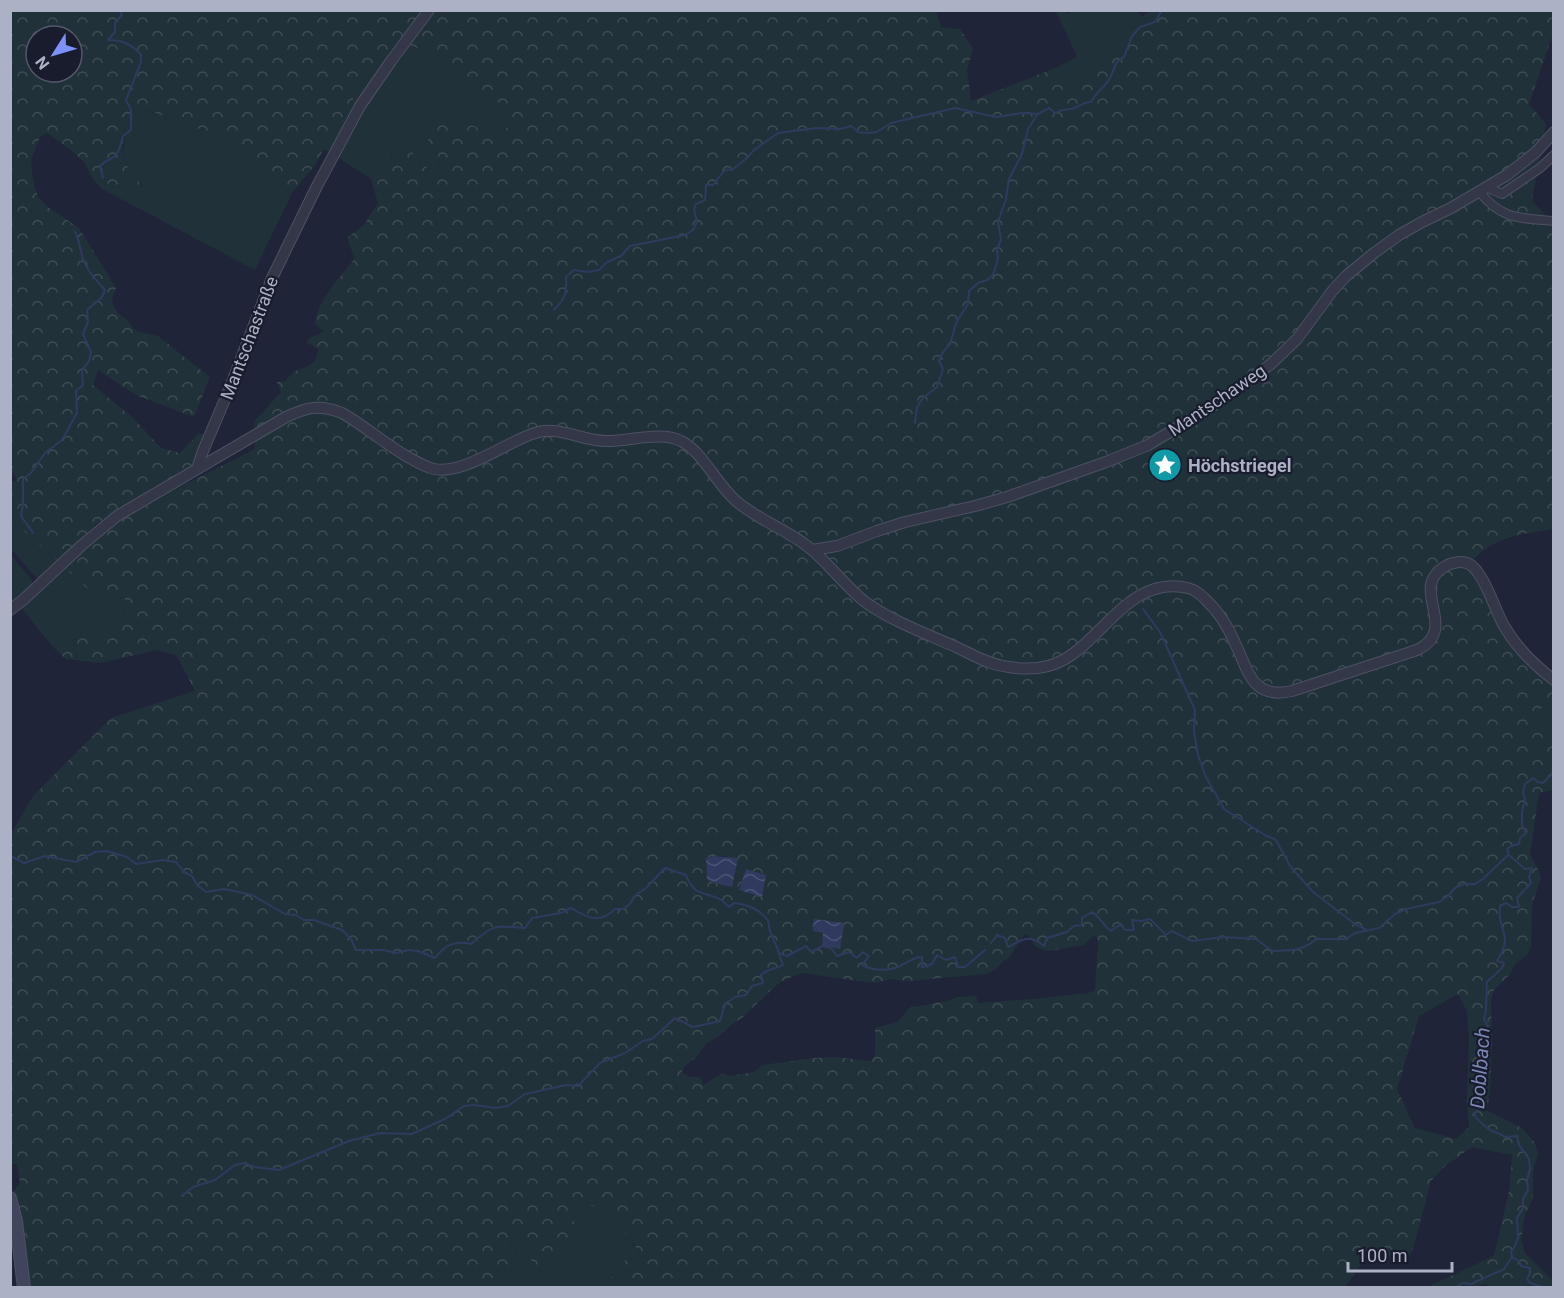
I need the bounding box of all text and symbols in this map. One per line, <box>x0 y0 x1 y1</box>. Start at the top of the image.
north arrow <box>24 24 84 84</box>
text: N <box>31 52 53 73</box>
street label: Mantschastraße <box>216 273 282 403</box>
street label: Mantschaweg <box>1164 360 1270 440</box>
place icon: Höchstriegel <box>1147 447 1183 483</box>
place label: Höchstriegel <box>1188 455 1292 476</box>
water label: Doblbach <box>1465 1026 1495 1110</box>
scale bar <box>1348 1235 1452 1273</box>
text: 100 m <box>1357 1245 1408 1266</box>

